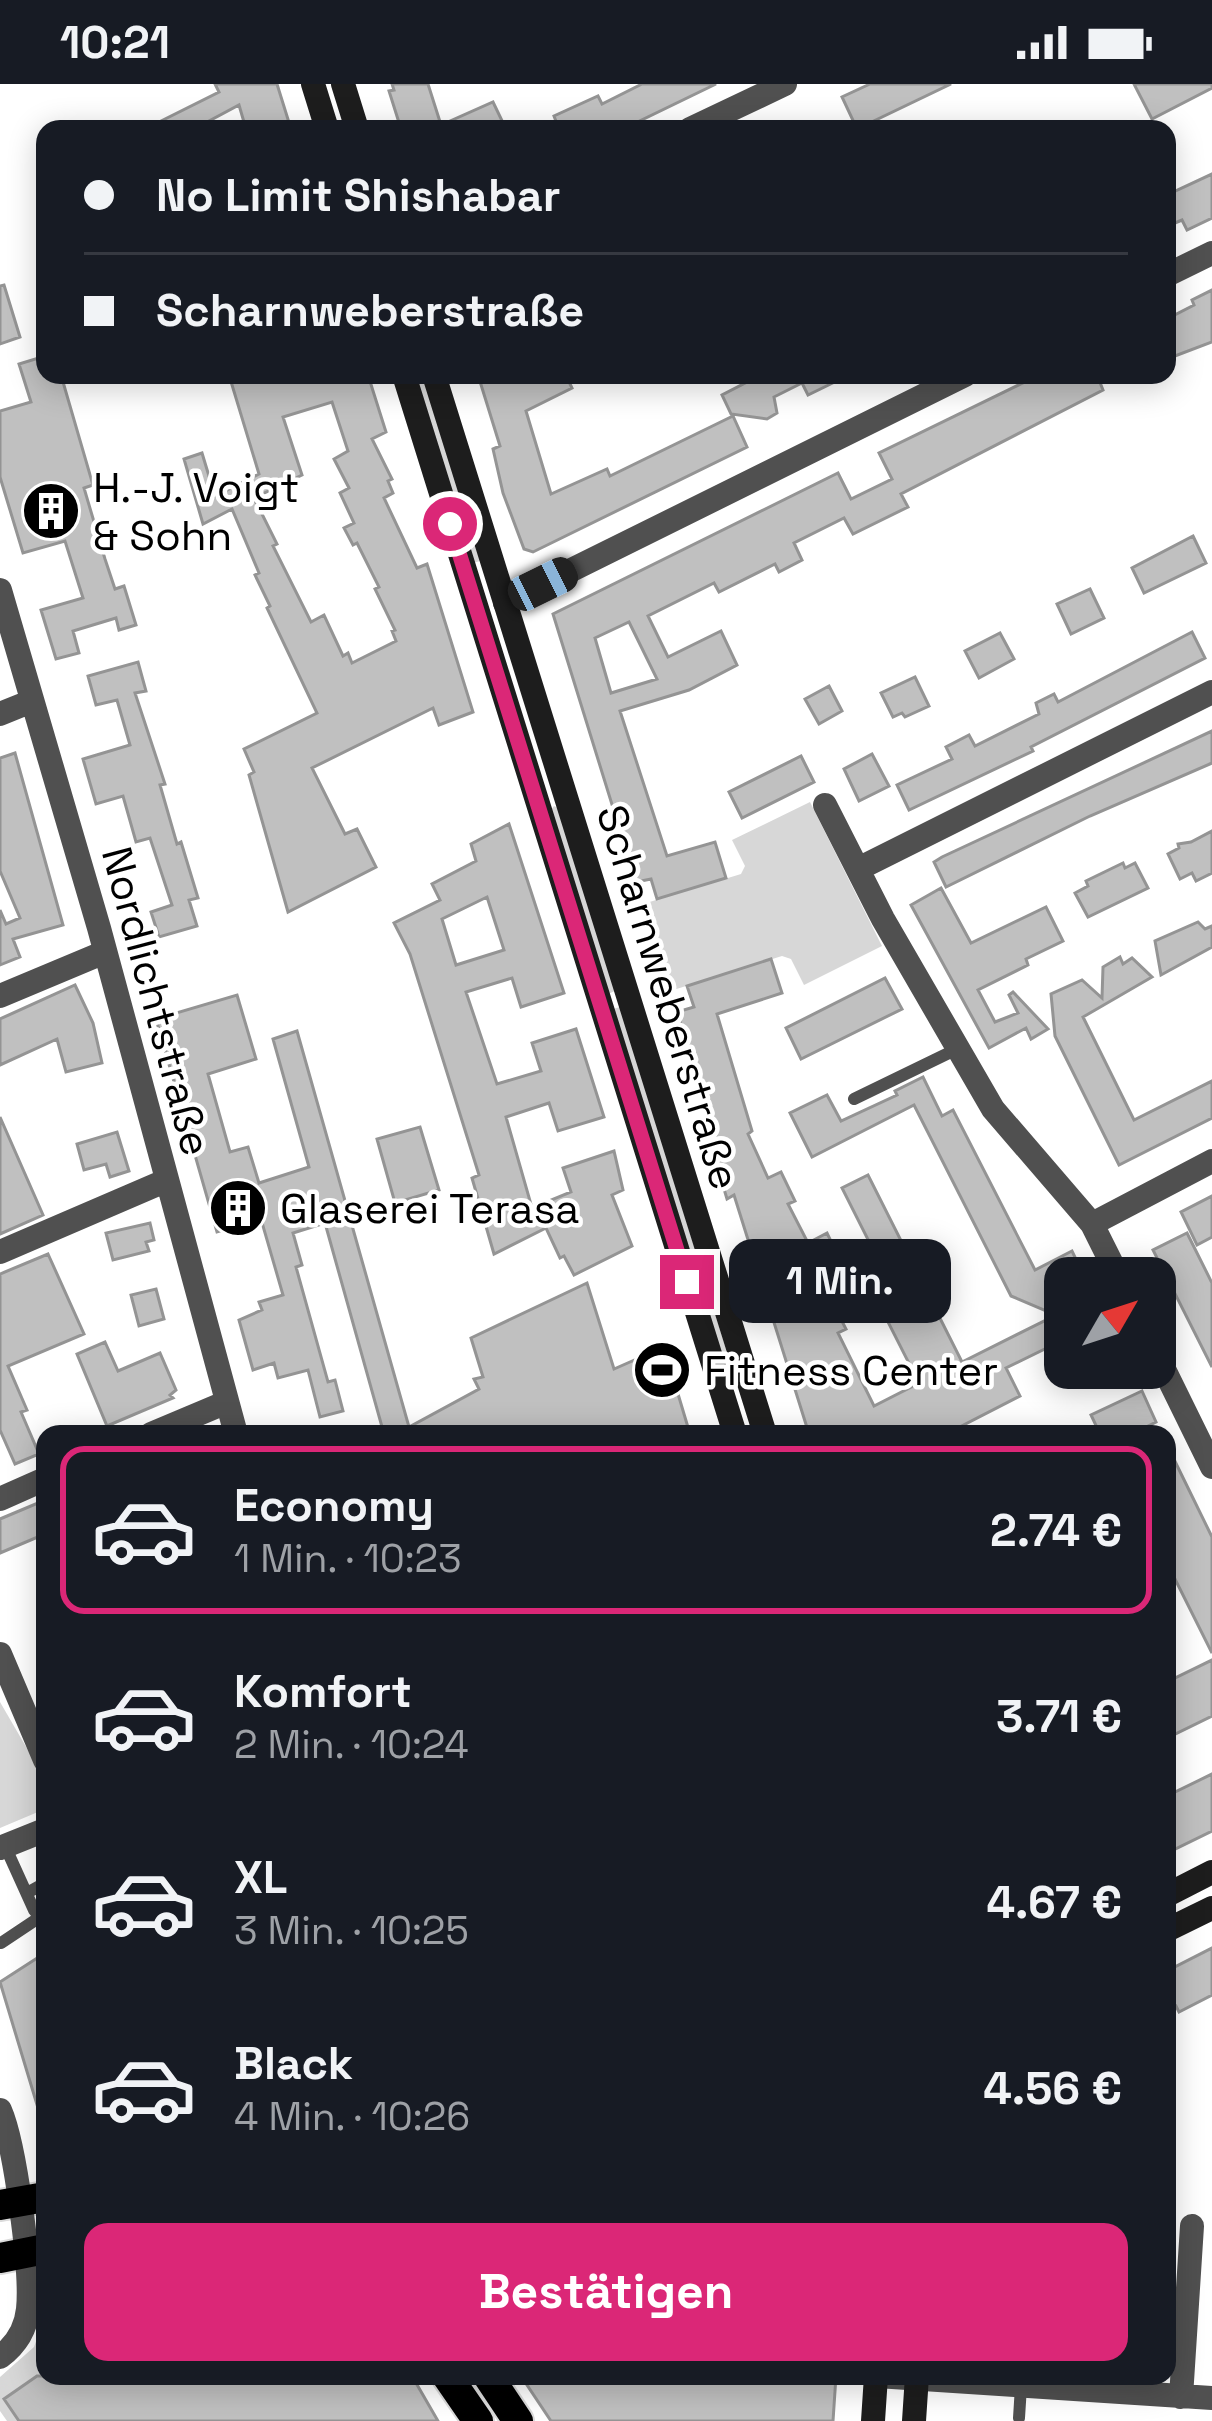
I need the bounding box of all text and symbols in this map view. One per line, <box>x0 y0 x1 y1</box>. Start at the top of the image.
text: 10:21 <box>60 14 170 71</box>
text: No Limit Shishabar <box>156 167 561 224</box>
text: Scharnweberstraße <box>156 282 584 339</box>
place label: H.-J. Voigt & Sohn <box>93 461 299 562</box>
building icon: H.-J. Voigt & Sohn <box>20 480 82 542</box>
route start <box>423 497 477 551</box>
car <box>503 552 583 616</box>
street label: Scharnweberstraße <box>585 799 752 1196</box>
street label: Nordlichtstraße <box>90 841 223 1161</box>
building icon: Glaserei Terasa <box>207 1177 269 1239</box>
place label: Glaserei Terasa <box>280 1182 580 1235</box>
callout: 1 Min. <box>729 1240 951 1324</box>
route end <box>660 1255 714 1309</box>
text: 1 Min. <box>786 1256 894 1305</box>
north arrow <box>1044 1257 1176 1389</box>
map controls <box>1044 1257 1176 1389</box>
sports icon: Fitness Center <box>631 1339 693 1401</box>
place label: Fitness Center <box>704 1344 998 1397</box>
icon: car <box>90 1476 198 1584</box>
text: Economy <box>234 1477 434 1534</box>
text: 2.74 € <box>990 1502 1122 1559</box>
text: 1 Min. · 10:23 <box>234 1534 462 1583</box>
icon: car <box>90 1662 198 1770</box>
text: Komfort <box>234 1663 412 1720</box>
text: 3.71 € <box>996 1688 1122 1745</box>
text: 2 Min. · 10:24 <box>234 1720 469 1769</box>
icon: car <box>90 1848 198 1956</box>
text: XL <box>234 1849 287 1906</box>
text: 4.67 € <box>986 1874 1122 1931</box>
text: 3 Min. · 10:25 <box>234 1906 469 1955</box>
icon: car <box>90 2034 198 2142</box>
text: Black <box>234 2035 353 2092</box>
text: 4.56 € <box>983 2060 1122 2117</box>
text: 4 Min. · 10:26 <box>234 2092 470 2141</box>
button: Bestätigen <box>84 2223 1128 2361</box>

